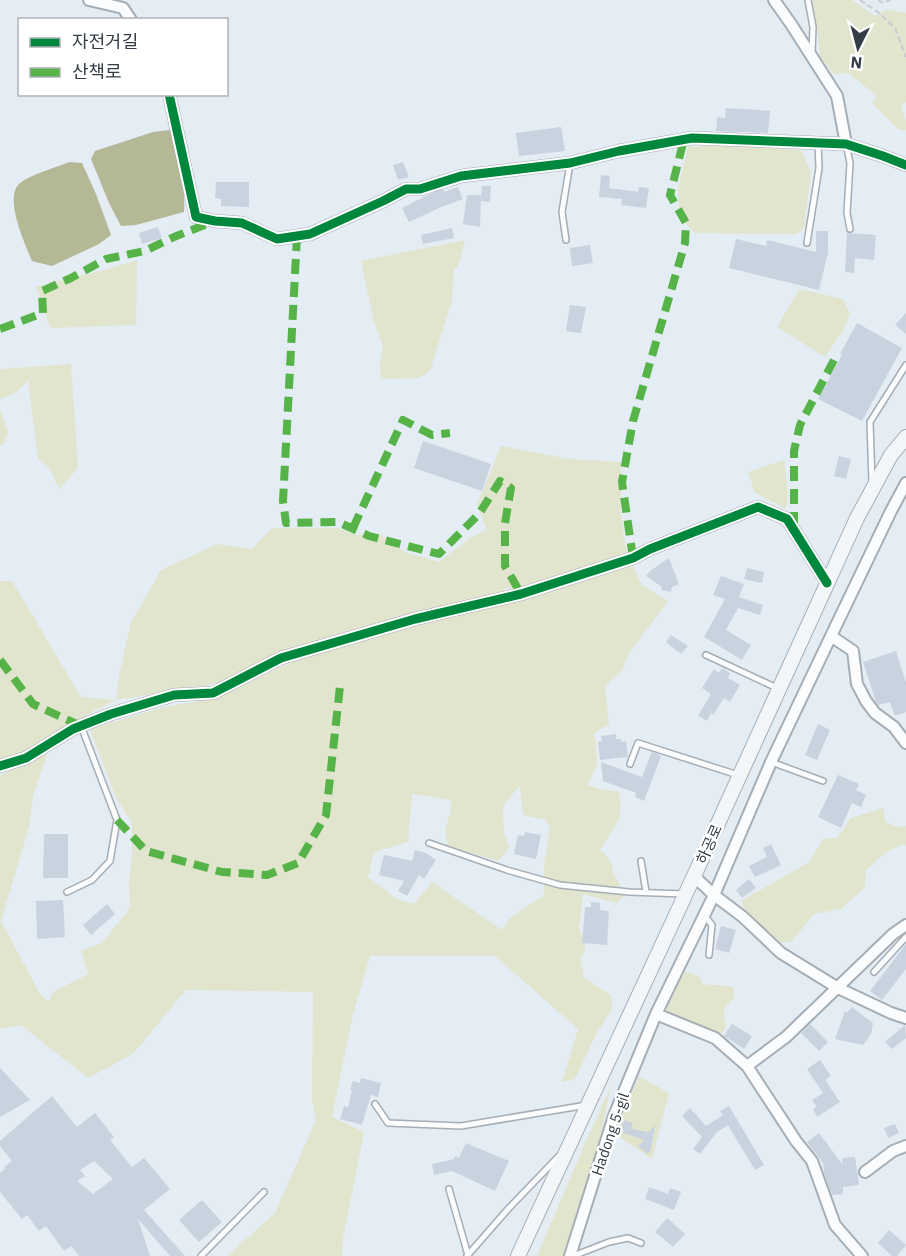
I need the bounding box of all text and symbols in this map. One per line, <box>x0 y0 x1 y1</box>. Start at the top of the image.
legend <box>18 18 228 96</box>
north arrow <box>828 18 888 78</box>
text: 자전거길 <box>72 30 138 53</box>
text: N <box>850 52 863 73</box>
text: 산책로 <box>72 60 122 83</box>
street label: 하공로 <box>692 821 726 867</box>
street label: Hadong 5-gil <box>587 1090 633 1178</box>

